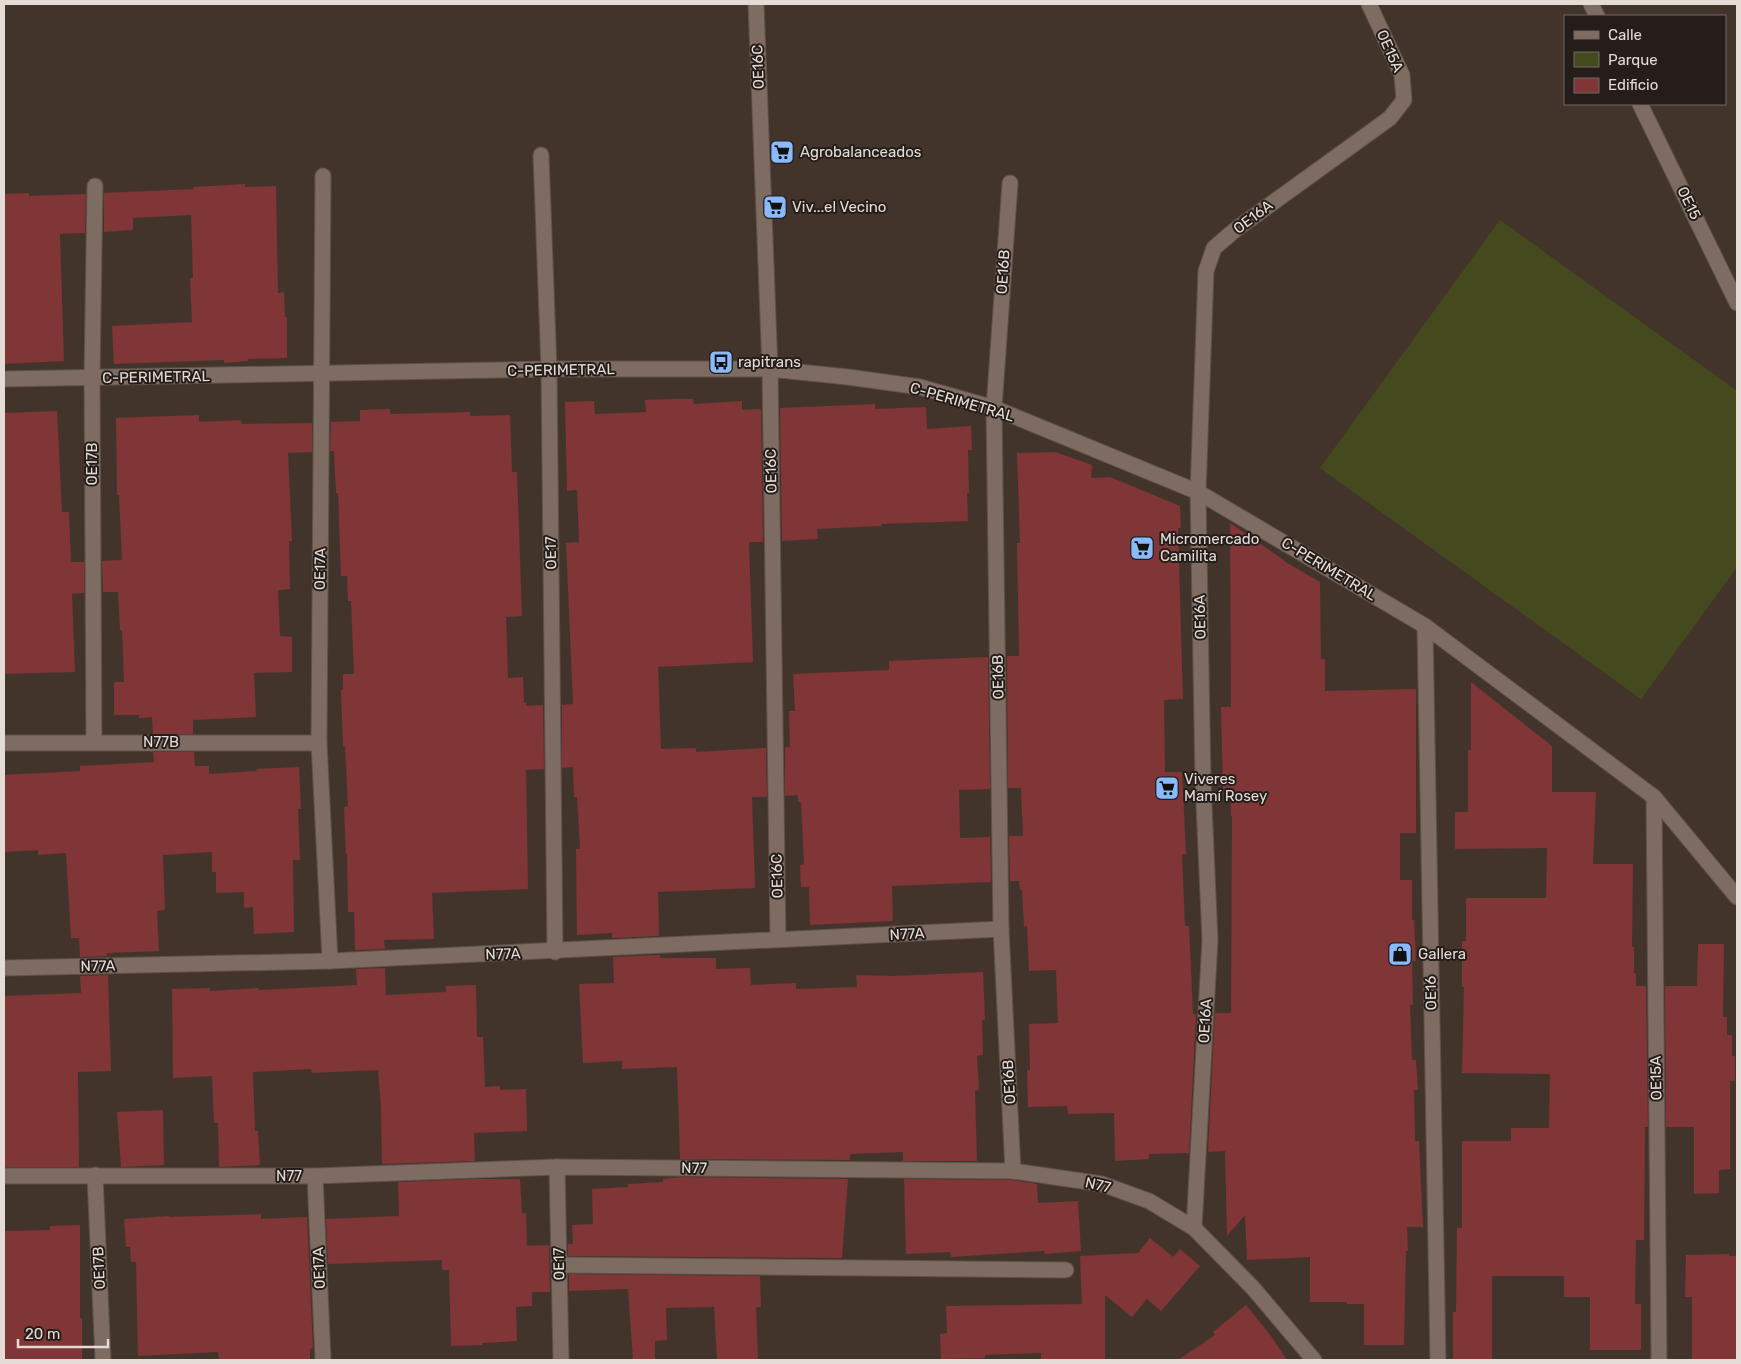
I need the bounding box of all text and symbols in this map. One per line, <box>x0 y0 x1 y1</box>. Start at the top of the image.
legend <box>1564 15 1726 105</box>
text: Calle <box>1608 26 1642 44</box>
street label: OE15A <box>1373 27 1407 75</box>
street label: OE16C <box>748 44 768 90</box>
text: Parque <box>1608 51 1658 69</box>
text: Edificio <box>1608 76 1658 94</box>
supermarket icon: Agrobalanceados <box>769 139 795 165</box>
place label: Agrobalanceados <box>800 143 922 161</box>
street label: OE15 <box>1673 184 1705 222</box>
supermarket icon: Viv...el Vecino <box>762 194 788 220</box>
street label: OE16A <box>1230 196 1276 238</box>
place label: Viv...el Vecino <box>792 198 886 216</box>
street label: OE16B <box>992 249 1014 295</box>
bus stop icon: rapitrans <box>708 349 734 375</box>
place label: rapitrans <box>738 353 801 371</box>
street label: C-PERIMETRAL <box>507 360 615 380</box>
street label: C-PERIMETRAL <box>102 367 210 387</box>
street label: C-PERIMETRAL <box>908 379 1017 426</box>
street label: OE17B <box>83 442 101 486</box>
street label: OE16C <box>762 449 780 493</box>
place label: Micromercado Camilita <box>1160 530 1259 565</box>
street label: C-PERIMETRAL <box>1278 534 1380 605</box>
supermarket icon: Micromercado Camilita <box>1129 535 1155 561</box>
street label: OE17 <box>542 536 560 570</box>
street label: OE17A <box>311 548 329 590</box>
street label: OE16A <box>1191 595 1209 639</box>
street label: OE16B <box>989 655 1007 699</box>
street label: N77B <box>143 733 179 751</box>
place label: Viveres Mamí Rosey <box>1184 770 1267 805</box>
supermarket icon: Viveres Mamí Rosey <box>1154 775 1180 801</box>
street label: OE16C <box>768 854 786 898</box>
street label: N77A <box>889 924 925 944</box>
shop icon: Gallera <box>1387 941 1413 967</box>
street label: N77A <box>485 944 521 964</box>
place label: Gallera <box>1418 945 1466 963</box>
street label: N77A <box>80 957 116 975</box>
street label: OE16 <box>1422 976 1440 1010</box>
street label: OE16A <box>1195 998 1215 1044</box>
street label: OE15A <box>1647 1056 1665 1100</box>
street label: OE16B <box>999 1059 1019 1105</box>
street label: N77 <box>681 1159 707 1177</box>
street label: N77 <box>276 1167 302 1185</box>
street label: N77 <box>1083 1173 1113 1197</box>
street label: OE17B <box>89 1246 109 1290</box>
street label: 0E17A <box>309 1247 329 1289</box>
street label: 0E17 <box>550 1247 568 1280</box>
scale bar <box>18 1316 108 1348</box>
text: 20 m <box>25 1325 60 1343</box>

